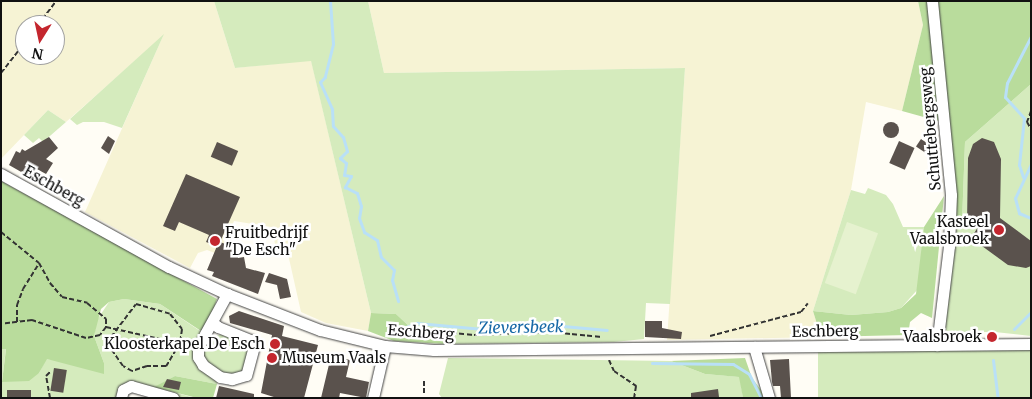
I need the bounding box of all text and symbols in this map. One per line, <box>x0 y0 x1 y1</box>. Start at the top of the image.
north arrow <box>15 15 65 65</box>
text: N <box>31 44 45 64</box>
street label: Schuttebergsweg <box>916 66 944 192</box>
street label: Eschberg <box>20 162 88 210</box>
place label: Kasteel Vaalsbroek <box>910 212 989 247</box>
place label: Fruitbedrijf "De Esch" <box>225 223 308 258</box>
marker: Kasteel Vaalsbroek <box>993 224 1005 236</box>
marker: Fruitbedrijf "De Esch" <box>209 235 221 247</box>
water label: Zieversbeek <box>478 317 564 337</box>
street label: Eschberg <box>387 321 455 343</box>
street label: Eschberg <box>791 321 859 341</box>
place label: Vaalsbroek <box>903 328 982 346</box>
marker: Vaalsbroek <box>986 331 998 343</box>
place label: Kloosterkapel De Esch <box>104 335 265 353</box>
marker: Kloosterkapel De Esch <box>269 338 281 350</box>
place label: Museum Vaals <box>282 349 386 367</box>
marker: Museum Vaals <box>266 352 278 364</box>

